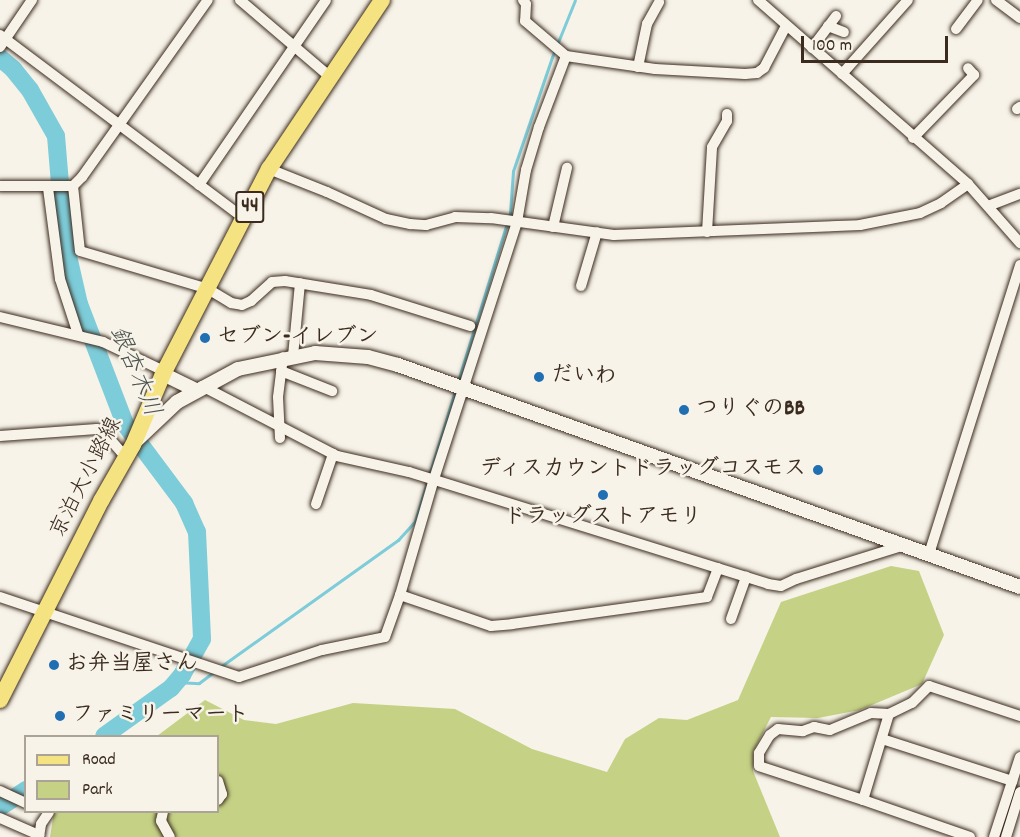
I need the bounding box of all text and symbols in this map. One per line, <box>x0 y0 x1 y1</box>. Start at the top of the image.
scale bar <box>804 24 951 62</box>
text: 100 m <box>812 34 852 59</box>
road number: 44 <box>235 189 265 225</box>
water label: 銀杏木川 <box>101 322 165 422</box>
place label: セブン-イレブン <box>217 325 379 351</box>
marker: セブン-イレブン <box>198 331 212 345</box>
place label: だいわ <box>551 364 617 390</box>
marker: だいわ <box>532 370 546 384</box>
place label: つりぐのBB <box>696 397 805 423</box>
marker: つりぐのBB <box>677 403 691 417</box>
street label: 京泊大小路線 <box>45 413 129 543</box>
place label: ディスカウントドラッグコスモス <box>476 457 806 483</box>
marker: ディスカウントドラッグコスモス <box>811 463 825 477</box>
marker: ドラッグストアモリ <box>596 488 610 502</box>
place label: ドラッグストアモリ <box>504 505 702 531</box>
place label: お弁当屋さん <box>66 652 198 678</box>
marker: お弁当屋さん <box>47 658 61 672</box>
place label: ファミリーマート <box>72 703 248 729</box>
marker: ファミリーマート <box>53 709 67 723</box>
legend <box>24 735 219 813</box>
text: Road <box>82 748 116 773</box>
text: Park <box>82 778 113 803</box>

